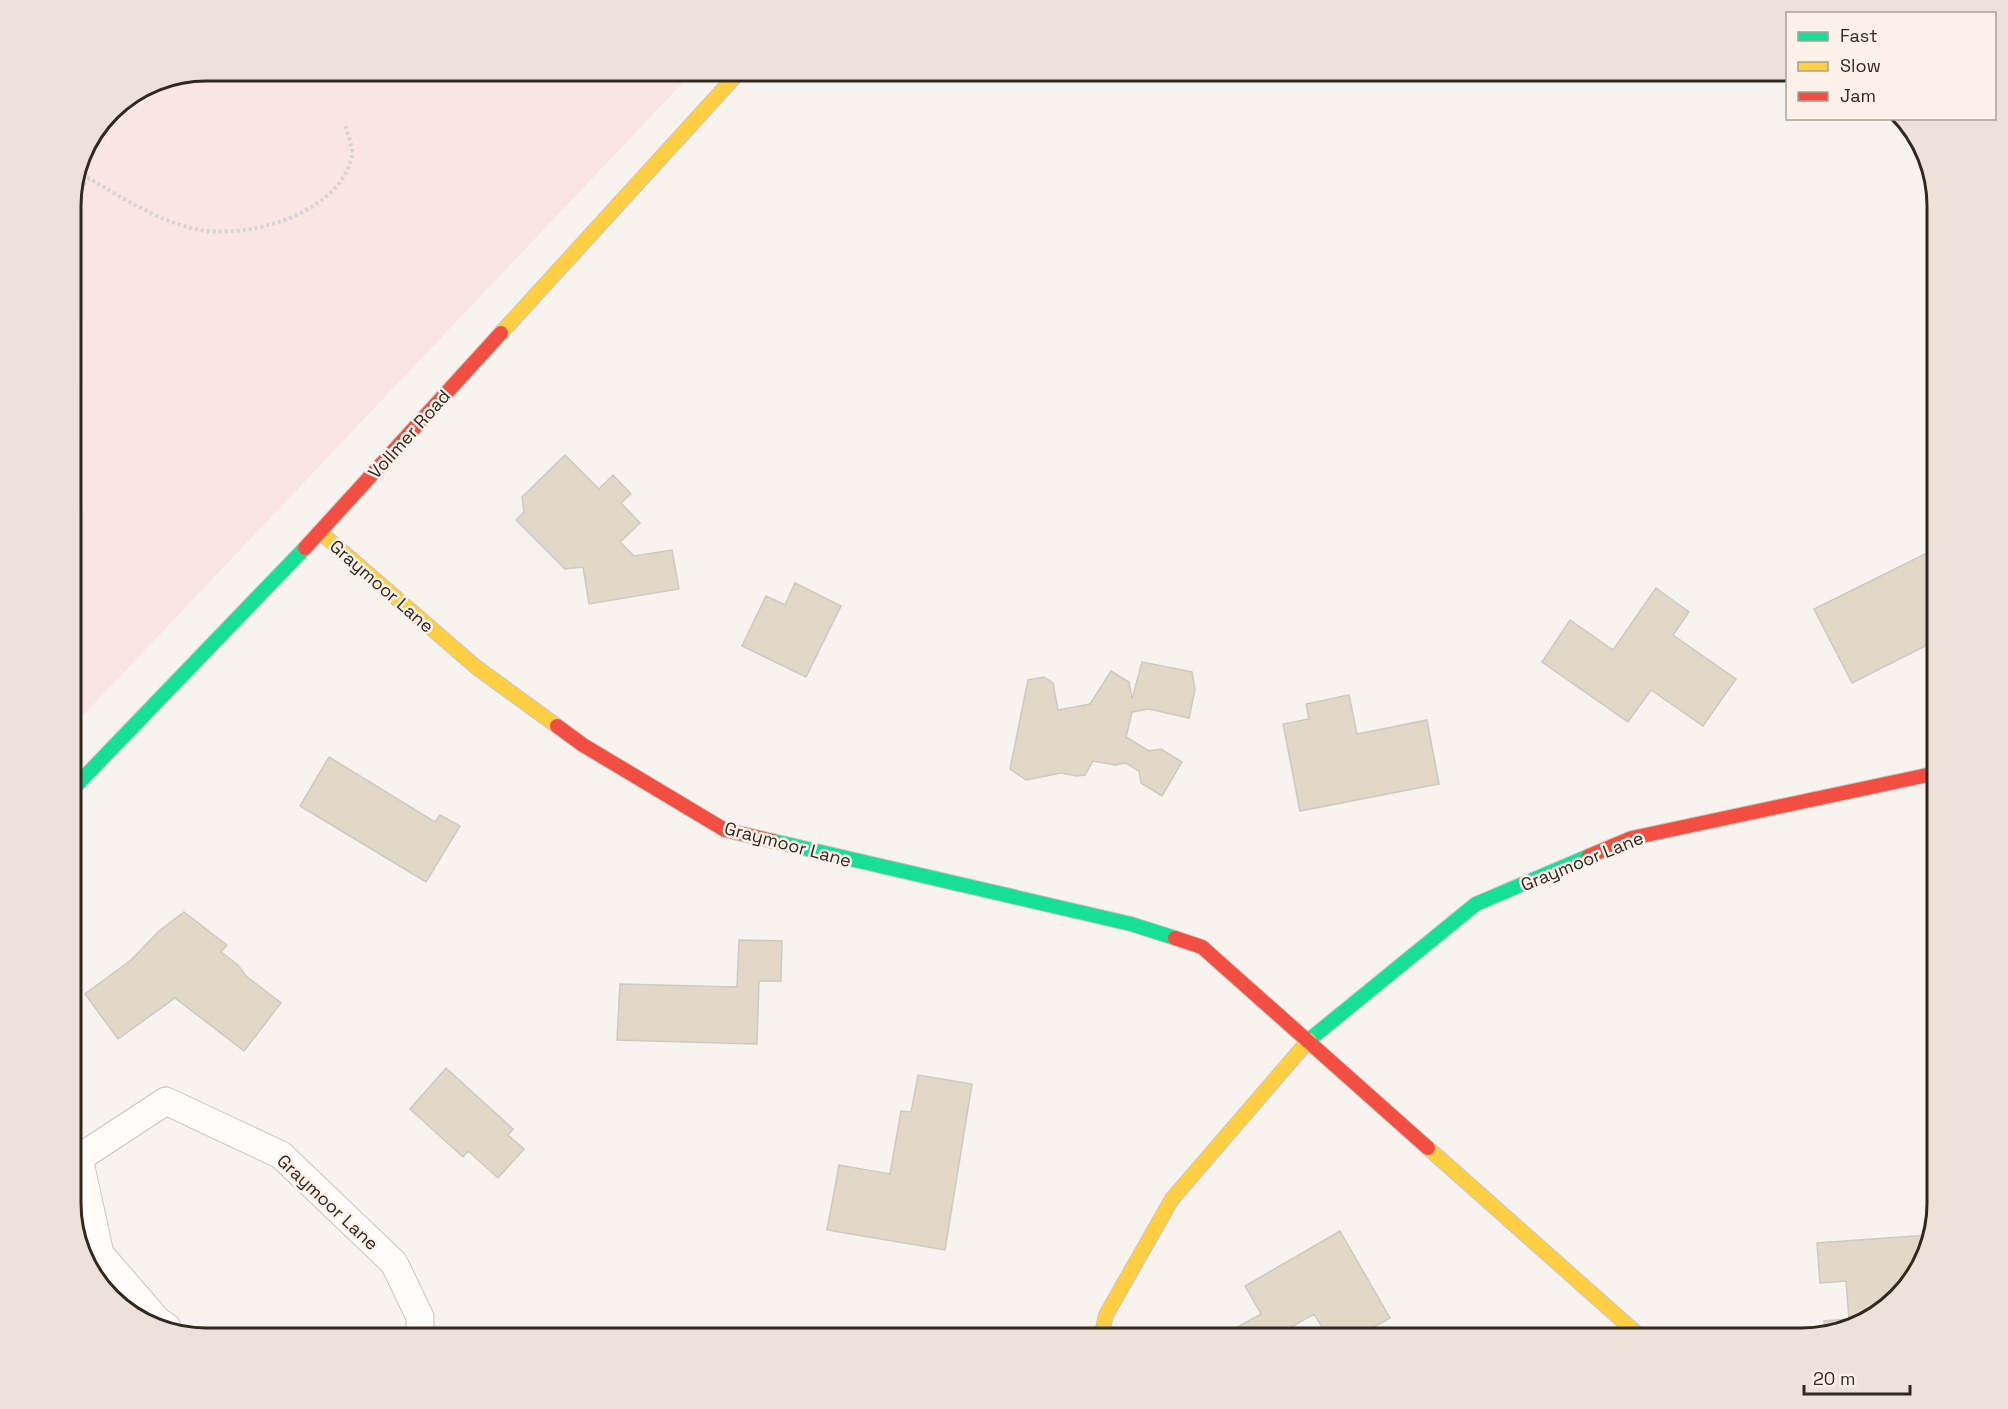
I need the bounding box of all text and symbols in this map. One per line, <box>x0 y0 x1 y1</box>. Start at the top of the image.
legend <box>1786 12 1996 120</box>
text: Fast <box>1840 24 1877 47</box>
text: Slow <box>1840 54 1881 77</box>
text: Jam <box>1840 84 1876 107</box>
street label: Vollmer Road <box>363 385 455 483</box>
street label: Graymoor Lane <box>325 535 439 637</box>
street label: Graymoor Lane <box>722 816 854 872</box>
street label: Graymoor Lane <box>1517 826 1647 896</box>
street label: Graymoor Lane <box>272 1149 384 1255</box>
scale bar <box>1804 1358 1910 1396</box>
text: 20 m <box>1813 1367 1856 1390</box>

